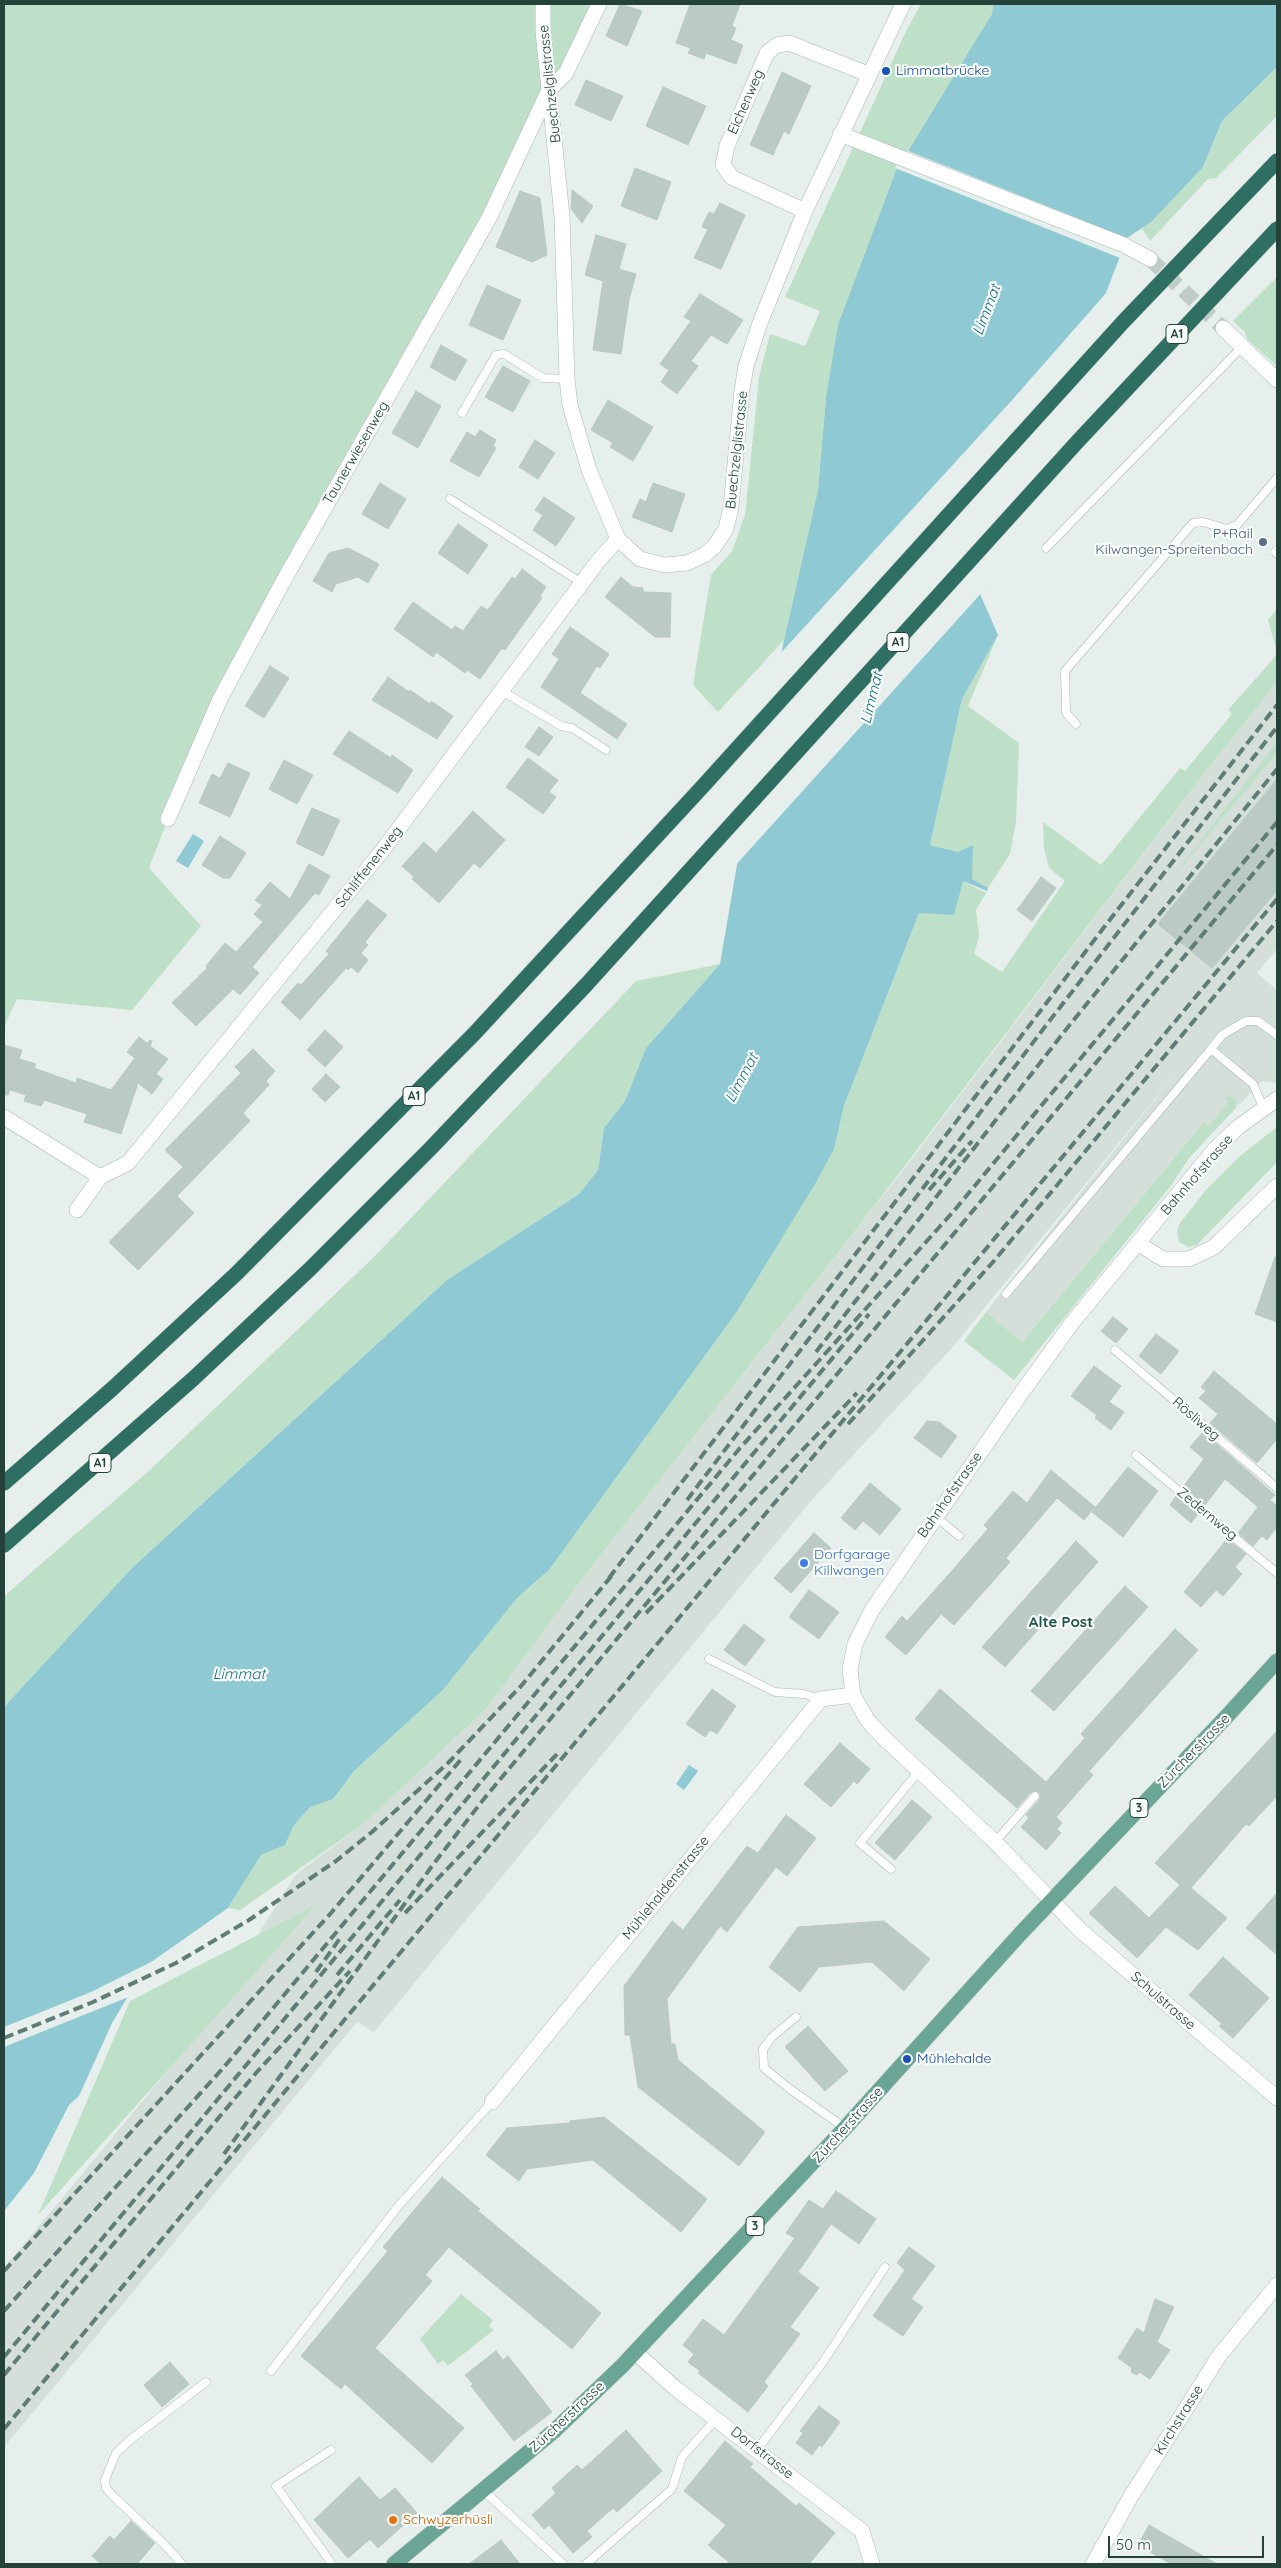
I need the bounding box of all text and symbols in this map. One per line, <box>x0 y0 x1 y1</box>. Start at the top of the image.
street label: Buechzelglistrasse <box>535 24 565 144</box>
place label: Limmatbrücke <box>896 63 989 79</box>
marker: Limmatbrücke <box>880 65 892 77</box>
street label: Eichenweg <box>724 67 768 137</box>
water label: Limmat <box>969 282 1005 338</box>
road number: A1 <box>1166 324 1188 344</box>
street label: Buechzelglistrasse <box>722 390 752 510</box>
street label: Taunerwiesenweg <box>320 398 392 508</box>
place label: P+Rail Kilwangen-Spreitenbach <box>1095 526 1253 558</box>
marker: P+Rail Kilwangen-Spreitenbach <box>1257 536 1269 548</box>
road number: A1 <box>887 632 909 652</box>
water label: Limmat <box>857 670 887 726</box>
street label: Schliffenenweg <box>332 823 406 911</box>
water label: Limmat <box>722 1050 762 1106</box>
road number: A1 <box>403 1086 425 1106</box>
street label: Bahnhofstrasse <box>1157 1131 1237 1219</box>
street label: Rösliweg <box>1169 1394 1223 1444</box>
street label: Bahnhofstrasse <box>914 1449 986 1541</box>
road number: A1 <box>89 1454 111 1472</box>
street label: Zedernweg <box>1173 1484 1241 1544</box>
place label: Dorfgarage Killwangen <box>814 1547 890 1580</box>
marker: Dorfgarage Killwangen <box>798 1557 810 1569</box>
district label: Alte Post <box>1029 1613 1093 1631</box>
water label: Limmat <box>213 1665 265 1683</box>
street label: Zürcherstrasse <box>1154 1710 1234 1792</box>
road number: 3 <box>1130 1799 1148 1818</box>
street label: Mühlehaldenstrasse <box>619 1833 713 1943</box>
street label: Schulstrasse <box>1127 1968 1199 2034</box>
place label: Mühlehalde <box>917 2051 991 2067</box>
marker: Mühlehalde <box>901 2053 913 2065</box>
street label: Zürcherstrasse <box>809 2084 887 2166</box>
road number: 3 <box>746 2216 764 2236</box>
street label: Zürcherstrasse <box>526 2378 608 2456</box>
street label: Kirchstrasse <box>1151 2382 1207 2458</box>
street label: Dorfstrasse <box>727 2423 797 2483</box>
place label: Schwyzerhüsli <box>403 2512 493 2528</box>
marker: Schwyzerhüsli <box>387 2514 399 2526</box>
scale bar <box>1111 2526 1267 2558</box>
text: 50 m <box>1116 2535 1151 2554</box>

